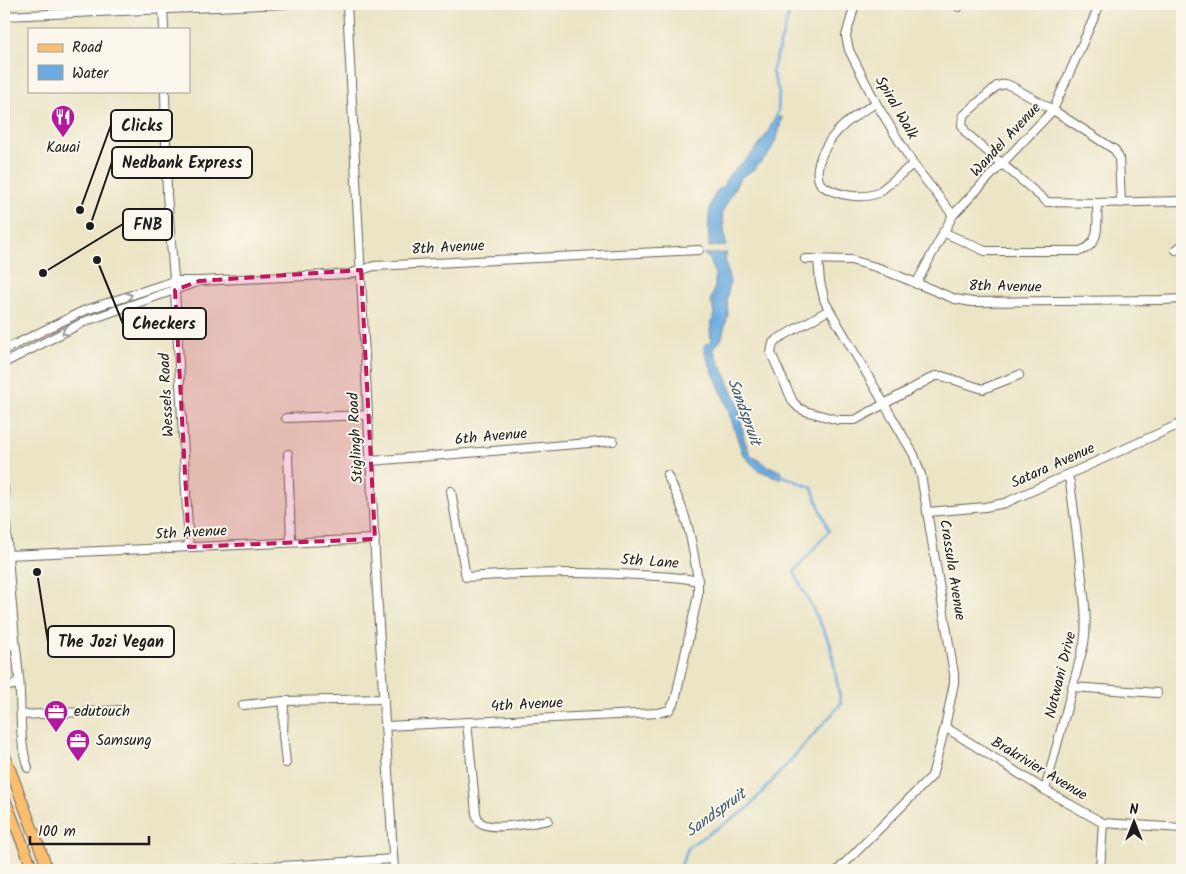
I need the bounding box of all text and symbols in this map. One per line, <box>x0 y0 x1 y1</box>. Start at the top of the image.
legend <box>28 28 190 92</box>
text: Road <box>72 36 103 60</box>
text: Water <box>72 62 109 86</box>
street label: Spiral Walk <box>868 72 924 145</box>
street label: Wandel Avenue <box>965 97 1047 183</box>
restaurant icon: Kauai <box>50 104 76 138</box>
callout: Clicks <box>111 110 172 141</box>
text: Clicks <box>121 114 163 139</box>
place label: Kauai <box>46 136 81 160</box>
callout: Nedbank Express <box>112 147 252 178</box>
text: Nedbank Express <box>122 151 243 176</box>
callout: FNB <box>123 209 172 240</box>
text: FNB <box>134 213 162 238</box>
street label: 8th Avenue <box>411 234 485 262</box>
street label: 8th Avenue <box>968 274 1042 300</box>
one-way arrow <box>124 292 132 302</box>
callout: Checkers <box>123 308 206 339</box>
text: Checkers <box>132 312 196 337</box>
one-way arrow <box>61 326 70 336</box>
street label: Wessels Road <box>153 352 181 438</box>
water label: Sandspruit <box>720 375 769 452</box>
street label: Stiglingh Road <box>342 391 370 484</box>
street label: 6th Avenue <box>454 422 528 452</box>
street label: Satara Avenue <box>1007 437 1099 495</box>
street label: Crassula Avenue <box>932 518 972 622</box>
street label: 5th Avenue <box>154 519 228 547</box>
street label: 5th Lane <box>620 548 680 576</box>
callout: The Jozi Vegan <box>48 626 174 657</box>
street label: Notwani Drive <box>1039 629 1083 721</box>
text: The Jozi Vegan <box>58 630 164 655</box>
street label: 4th Avenue <box>490 691 564 719</box>
office icon: edutouch <box>43 699 69 733</box>
place label: edutouch <box>74 700 130 724</box>
office icon: Samsung <box>65 728 91 762</box>
place label: Samsung <box>96 729 152 753</box>
street label: Brakrivier Avenue <box>986 731 1092 807</box>
water label: Sandspruit <box>680 781 754 844</box>
north arrow <box>1108 796 1158 846</box>
text: N <box>1130 799 1139 821</box>
scale bar <box>30 814 149 846</box>
text: 100 m <box>38 820 76 844</box>

